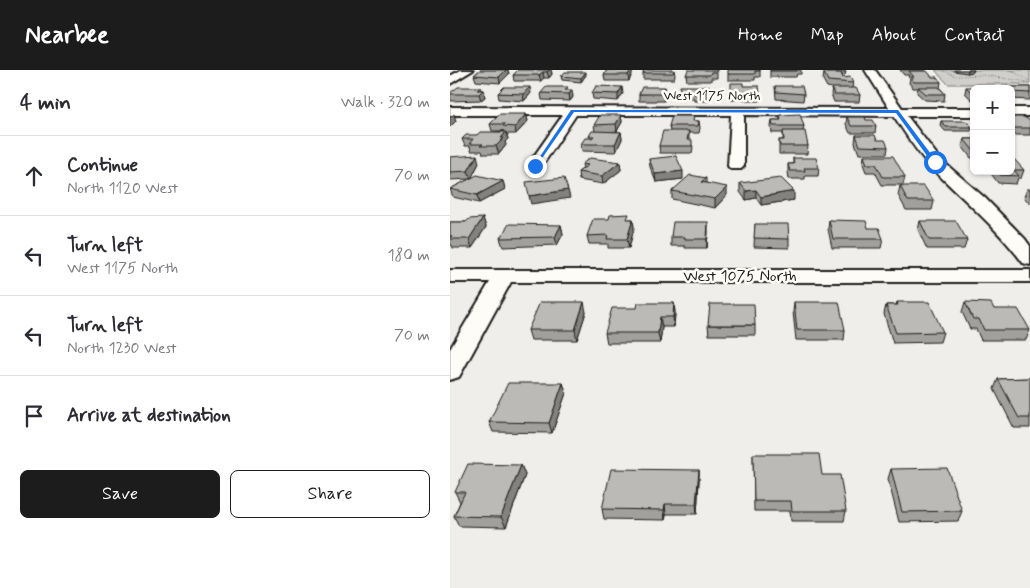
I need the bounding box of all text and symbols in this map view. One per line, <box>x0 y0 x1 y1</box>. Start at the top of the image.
text: Nearbee <box>25 20 109 51</box>
text: Home <box>738 23 783 47</box>
text: Map <box>811 23 844 47</box>
text: About <box>872 23 916 47</box>
text: Contact <box>944 23 1005 47</box>
map controls <box>970 85 1015 175</box>
button: + <box>970 85 1015 130</box>
street label: West 1175 North <box>663 87 761 105</box>
text: 4 min <box>20 89 71 117</box>
text: Walk · 320 m <box>341 92 430 113</box>
button: − <box>970 130 1015 175</box>
route start <box>924 151 947 174</box>
text: Continue <box>67 153 138 178</box>
route end <box>524 155 547 178</box>
icon: ahead <box>20 162 48 190</box>
text: 70 m <box>394 165 430 186</box>
text: North 1120 West <box>67 178 178 199</box>
text: Turn left <box>67 233 143 258</box>
icon: left <box>20 242 48 270</box>
text: 180 m <box>387 245 430 266</box>
text: West 1175 North <box>67 258 178 279</box>
street label: West 1075 North <box>683 266 797 287</box>
text: Turn left <box>67 313 143 338</box>
icon: left <box>20 322 48 350</box>
text: 70 m <box>394 325 430 346</box>
text: North 1230 West <box>67 338 177 359</box>
icon: arrive <box>20 402 48 430</box>
text: Arrive at destination <box>67 403 231 428</box>
button: Save <box>20 470 220 518</box>
button: Share <box>230 470 430 518</box>

